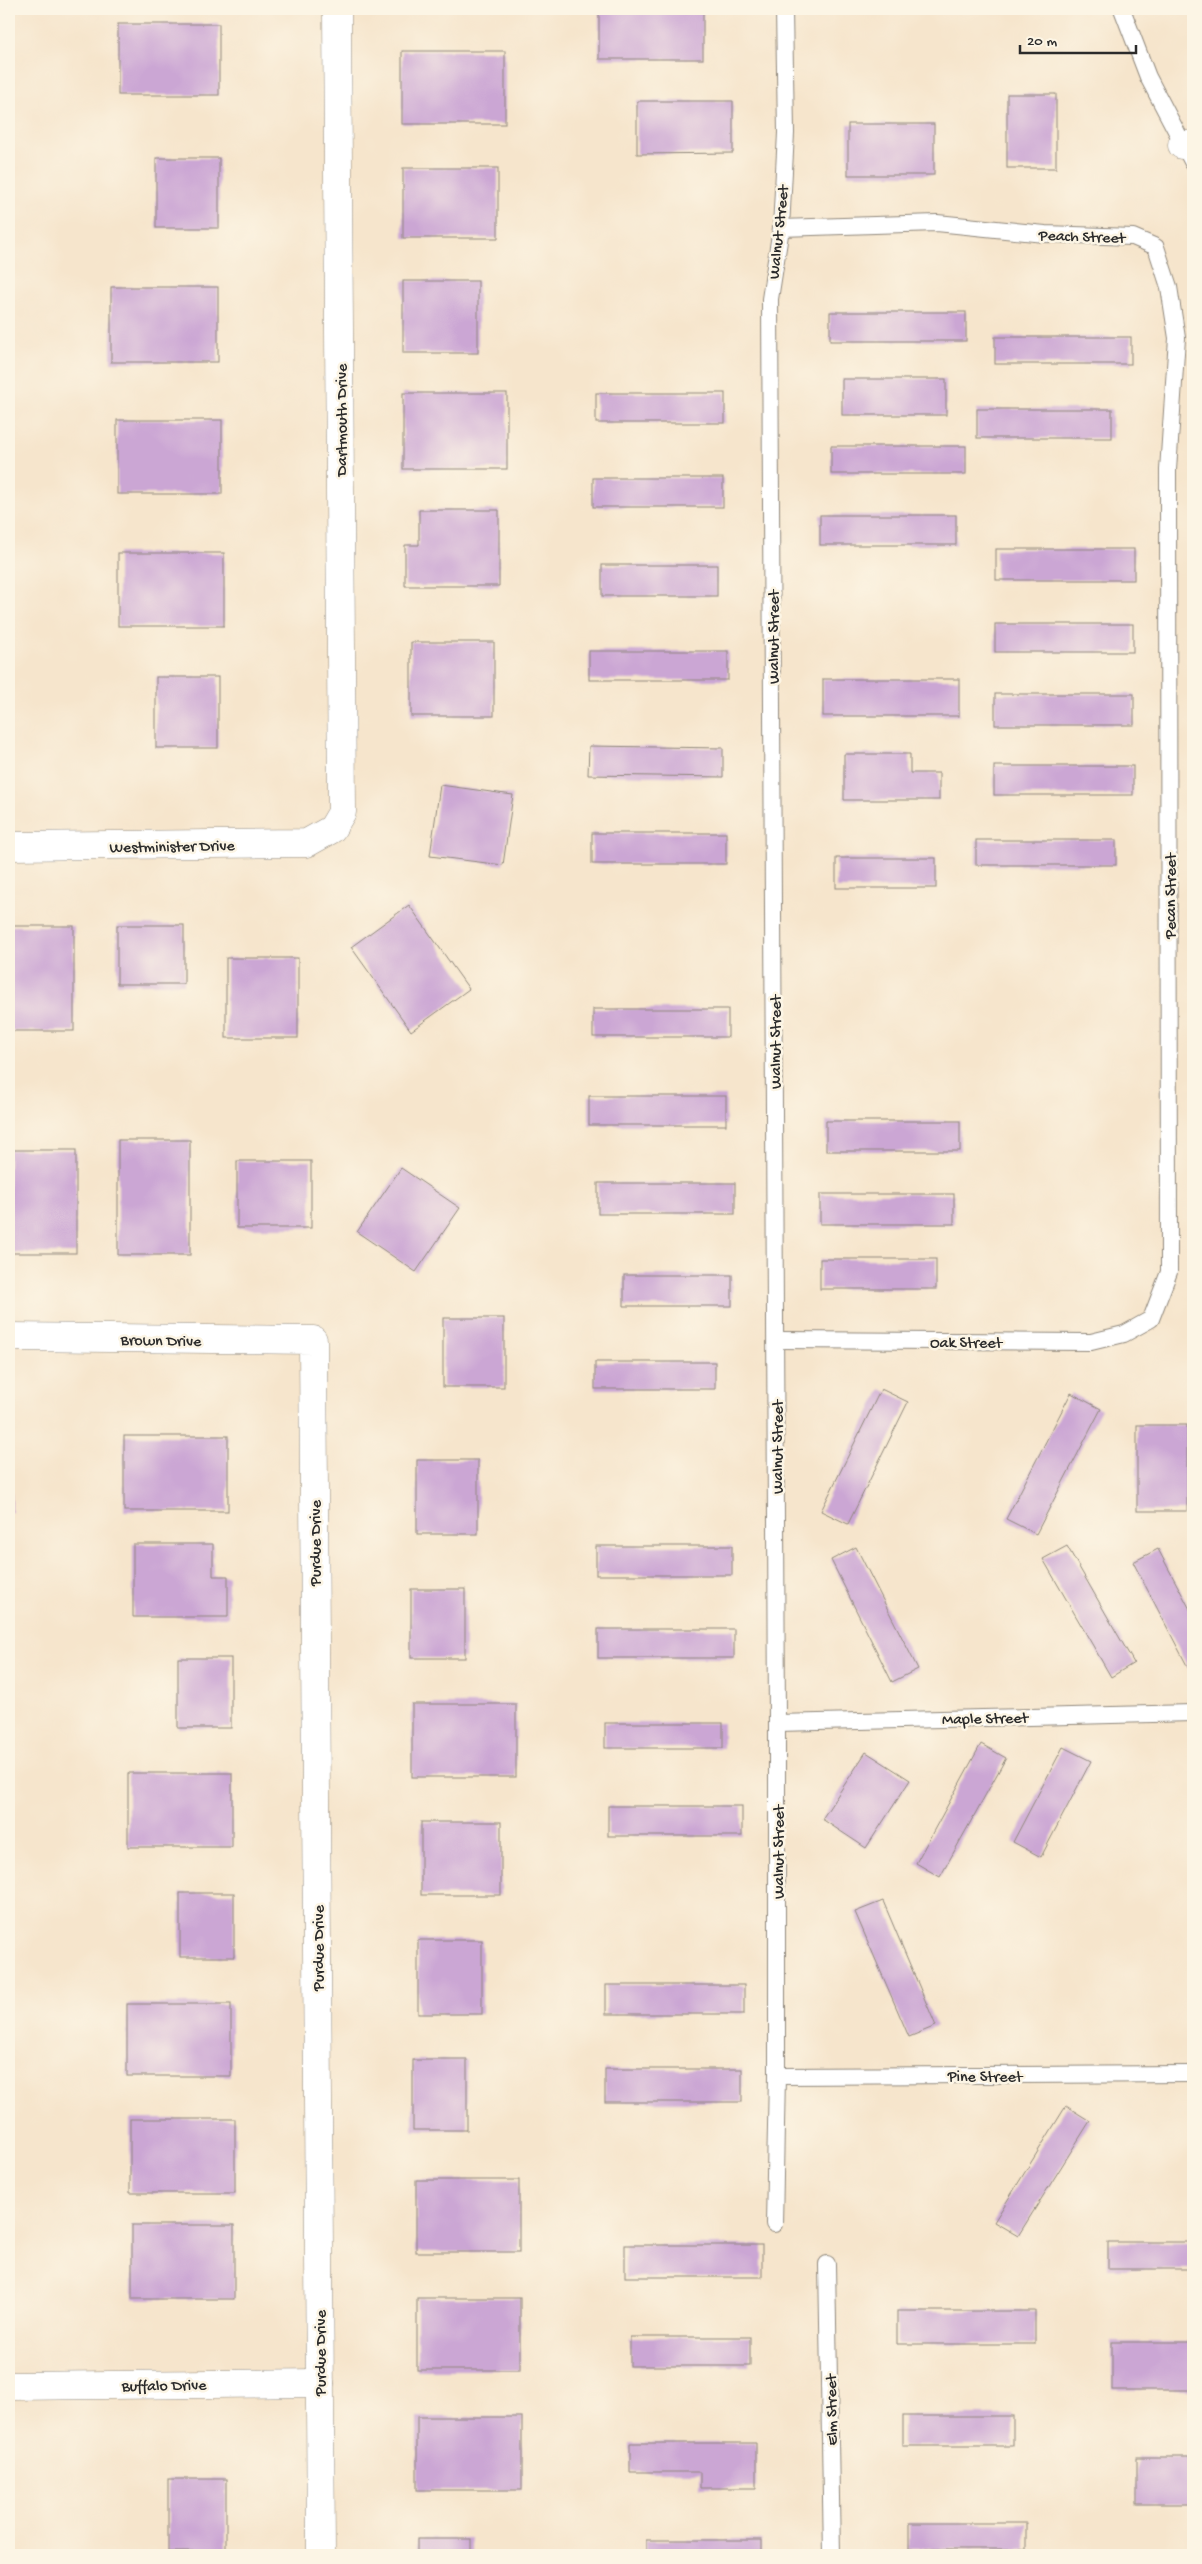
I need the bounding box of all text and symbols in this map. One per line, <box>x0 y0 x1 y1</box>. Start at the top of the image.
scale bar <box>1020 22 1136 54</box>
text: 20 m <box>1027 33 1057 51</box>
street label: Walnut Street <box>766 183 795 280</box>
street label: Peach Street <box>1037 227 1127 250</box>
street label: Dartmouth Drive <box>334 363 353 477</box>
street label: Walnut Street <box>766 588 785 684</box>
street label: Westminister Drive <box>109 838 236 859</box>
street label: Pecan Street <box>1163 852 1182 940</box>
street label: Walnut Street <box>768 993 787 1089</box>
street label: Brown Drive <box>119 1332 202 1353</box>
street label: Oak Street <box>930 1335 1004 1354</box>
street label: Walnut Street <box>770 1398 789 1494</box>
street label: Purdue Drive <box>308 1499 327 1587</box>
street label: Maple Street <box>942 1710 1030 1731</box>
street label: Walnut Street <box>771 1803 790 1899</box>
street label: Purdue Drive <box>311 1904 330 1992</box>
street label: Pine Street <box>947 2069 1024 2088</box>
street label: Purdue Drive <box>313 2309 332 2397</box>
street label: Elm Street <box>823 2373 844 2446</box>
street label: Buffalo Drive <box>120 2377 207 2398</box>

